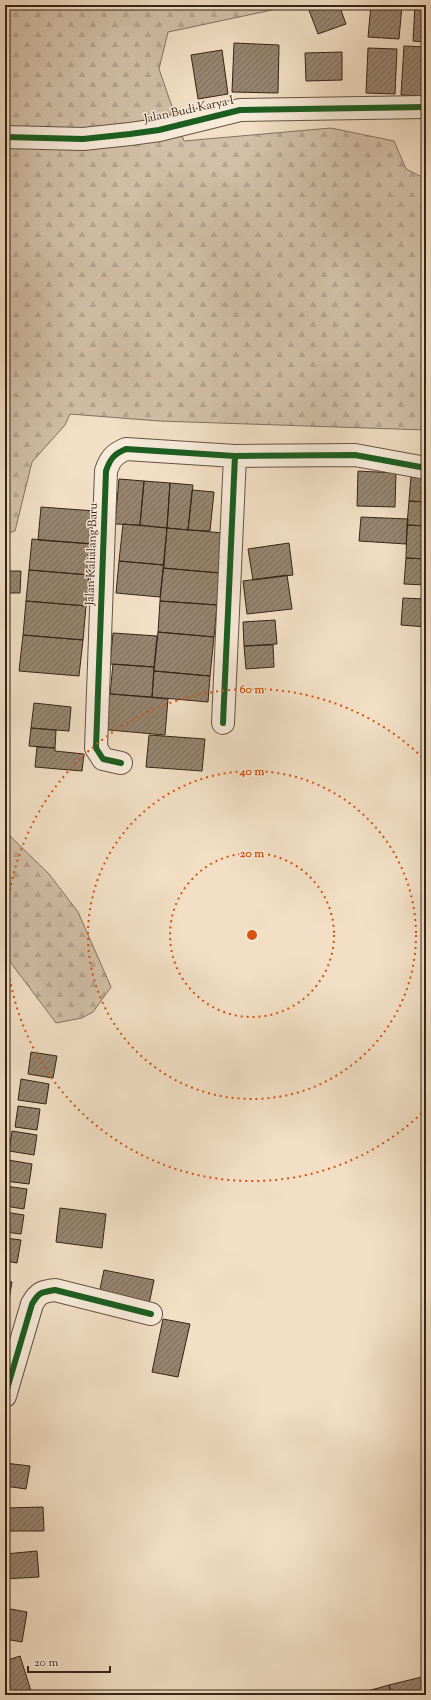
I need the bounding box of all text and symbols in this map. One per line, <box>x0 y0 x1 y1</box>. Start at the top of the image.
street label: Jalan Budi Karya I <box>141 92 236 129</box>
street label: Jalan Kalialang Baru <box>81 502 103 607</box>
text: 60 m <box>240 681 264 699</box>
text: 40 m <box>239 763 264 781</box>
text: 20 m <box>240 845 264 863</box>
centre of rings <box>245 928 259 942</box>
scale bar <box>28 1648 110 1674</box>
text: 20 m <box>34 1654 59 1672</box>

